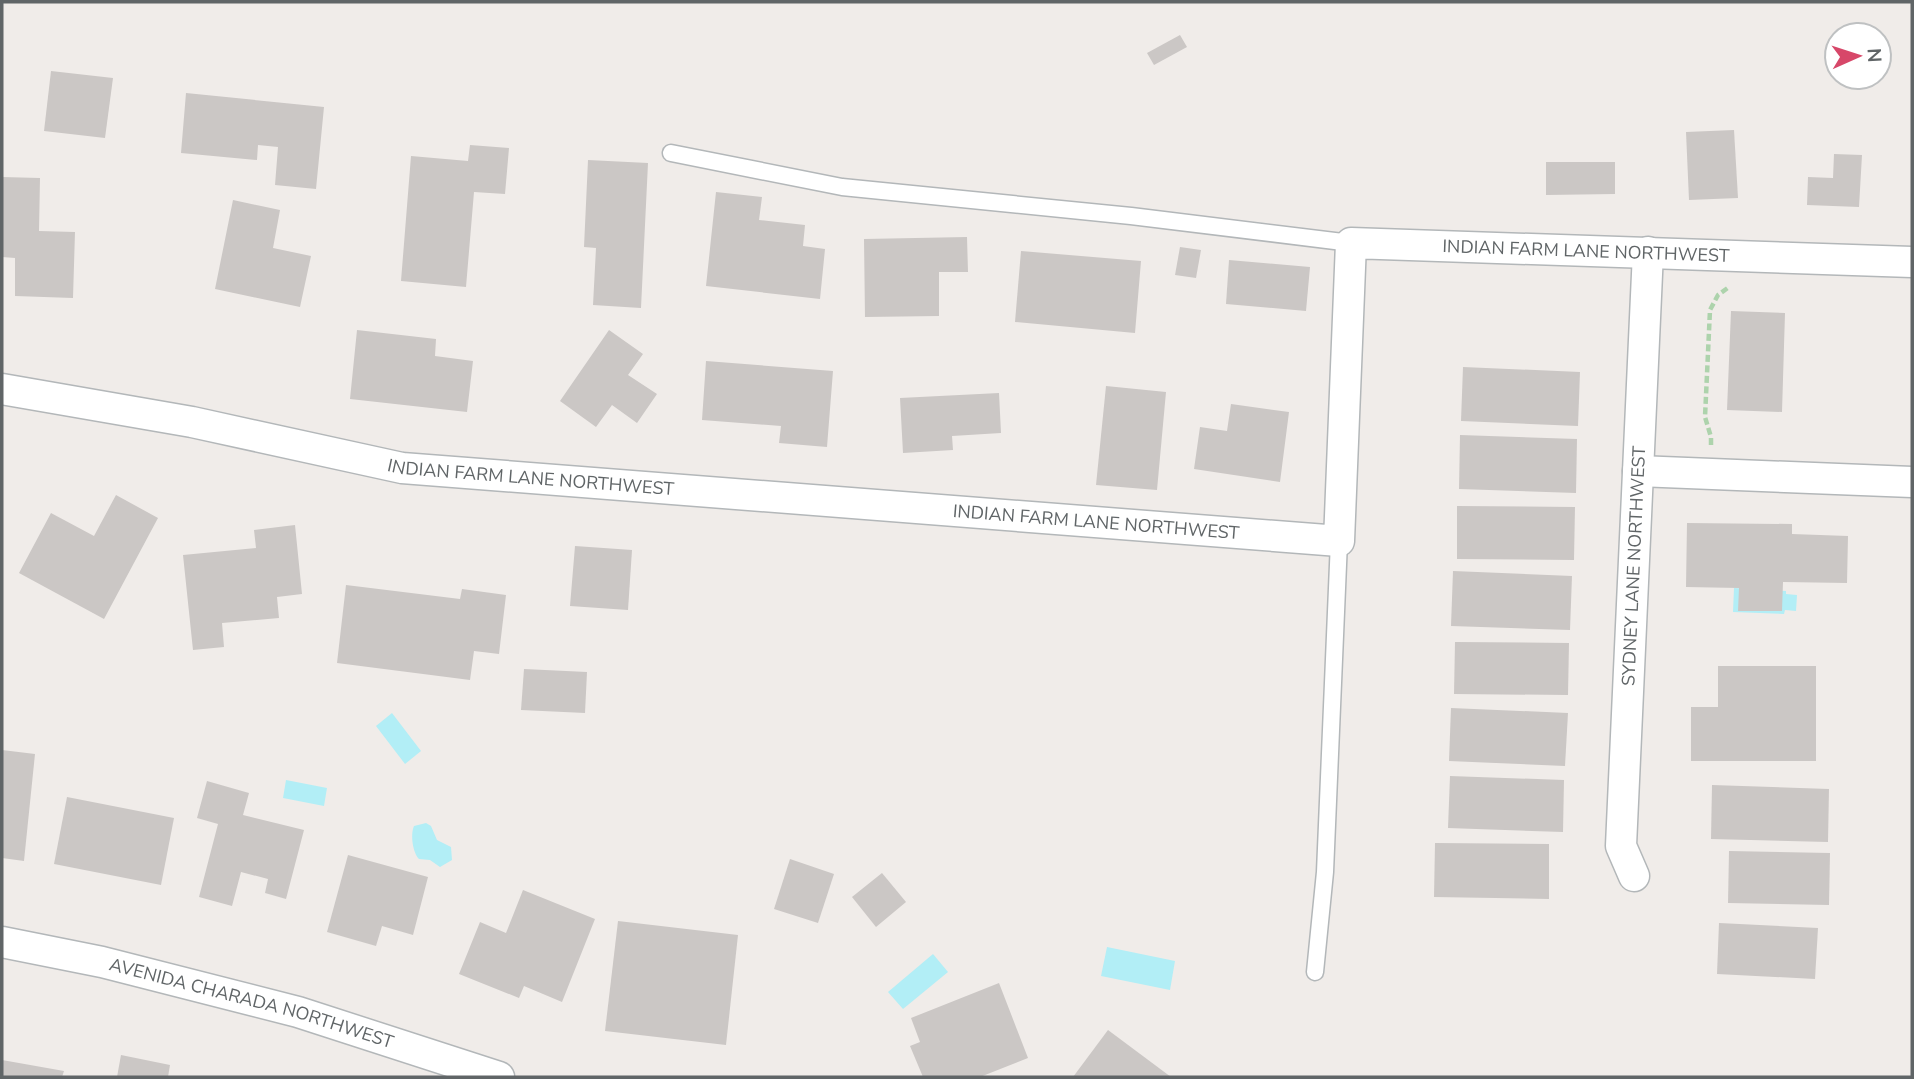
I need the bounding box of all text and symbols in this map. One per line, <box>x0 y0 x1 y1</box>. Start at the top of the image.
north arrow <box>1823 21 1893 91</box>
text: N <box>1861 47 1887 63</box>
street label: INDIAN FARM LANE NORTHWEST <box>1442 234 1730 268</box>
street label: SYDNEY LANE NORTHWEST <box>1616 445 1651 687</box>
street label: INDIAN FARM LANE NORTHWEST <box>385 453 675 501</box>
street label: INDIAN FARM LANE NORTHWEST <box>952 499 1240 545</box>
street label: AVENIDA CHARADA NORTHWEST <box>107 952 397 1054</box>

